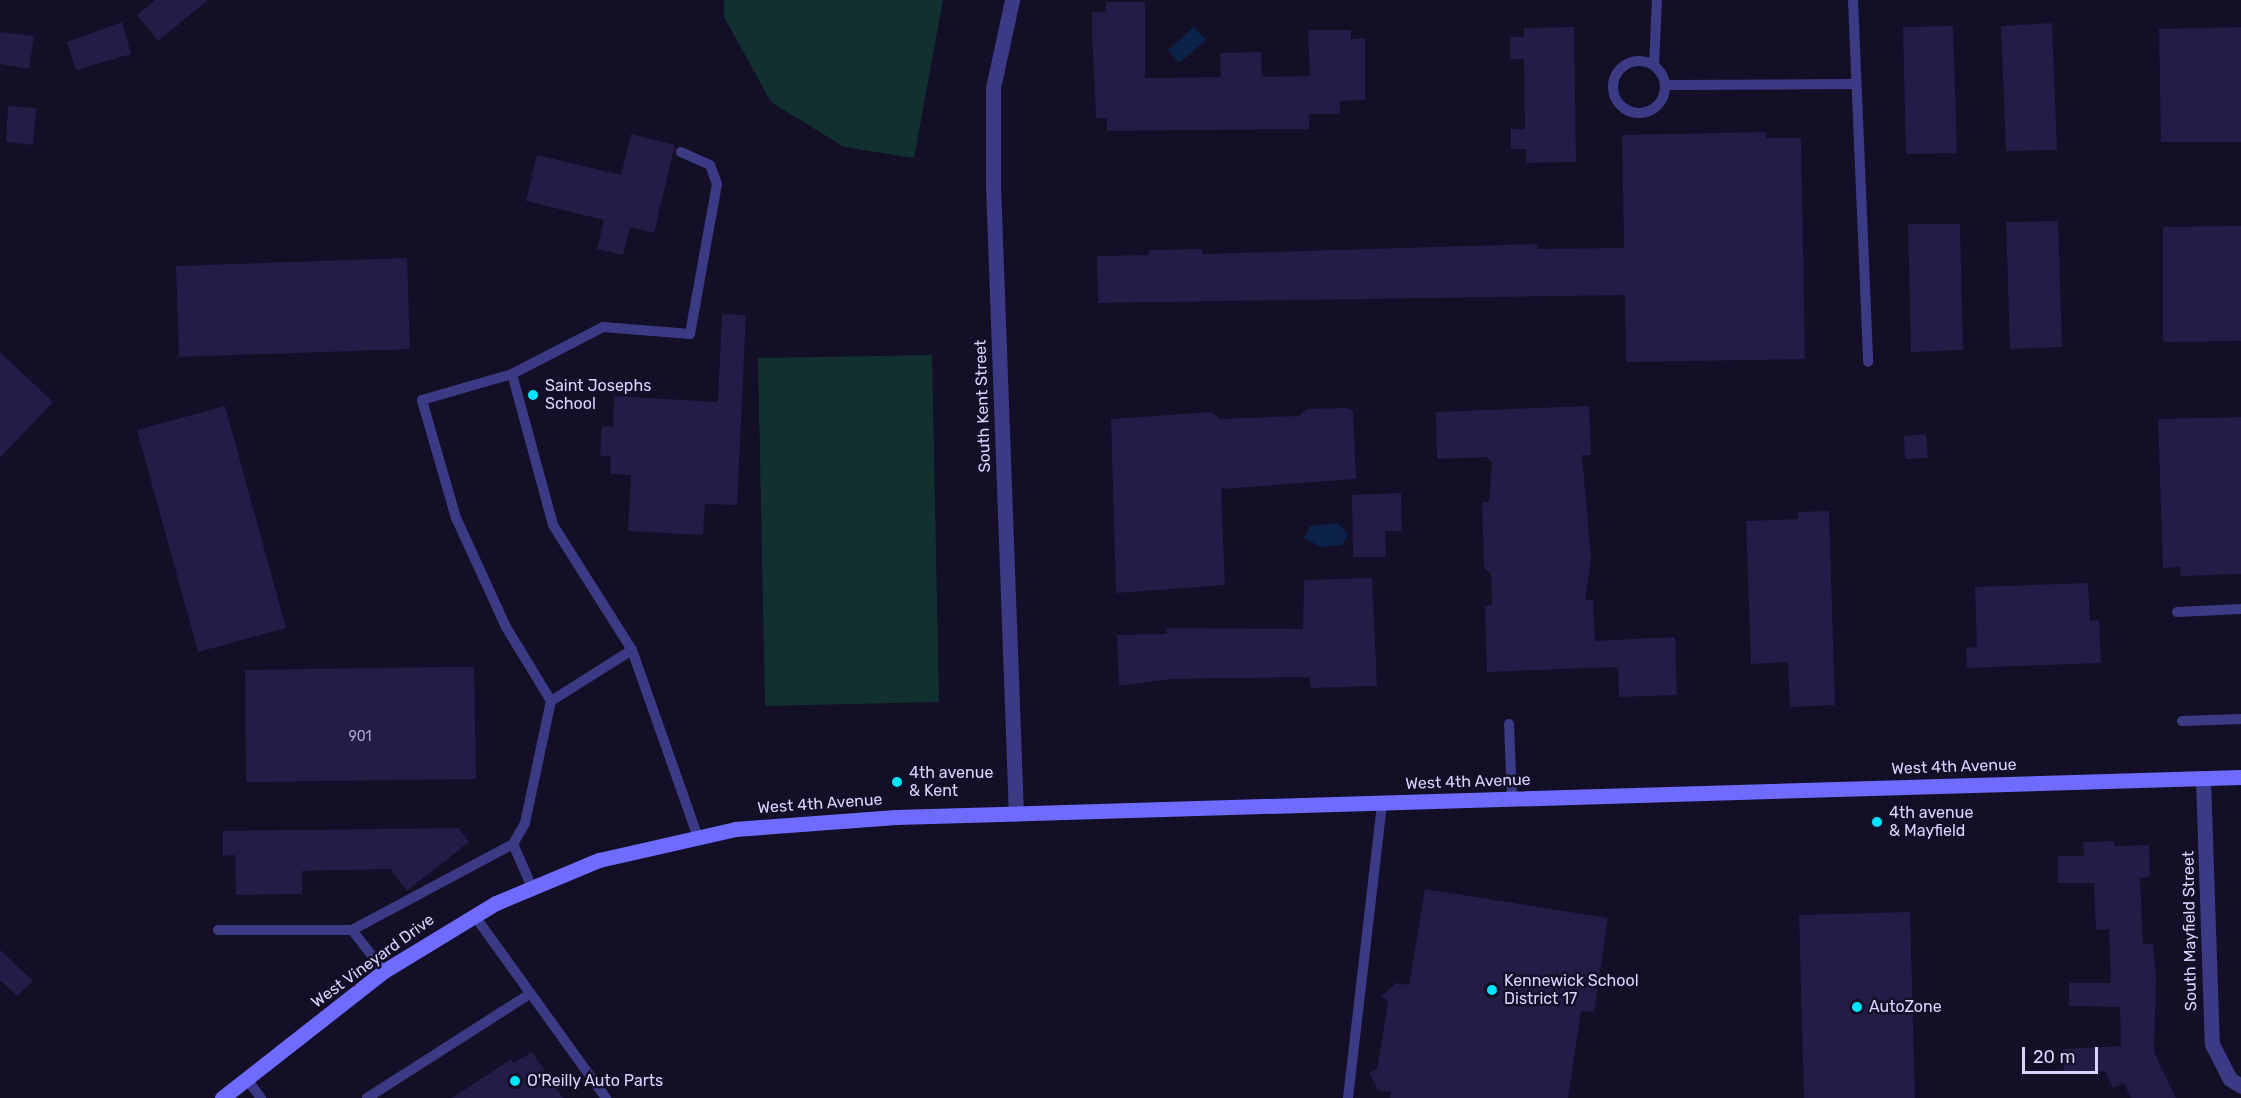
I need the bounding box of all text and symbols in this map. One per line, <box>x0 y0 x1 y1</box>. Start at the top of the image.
street label: South Kent Street <box>971 339 995 473</box>
place label: Saint Josephs School <box>545 376 651 414</box>
marker: Saint Josephs School <box>526 388 540 402</box>
house number: 901 <box>348 729 372 745</box>
street label: West 4th Avenue <box>1891 755 2017 779</box>
place label: 4th avenue & Kent <box>909 763 993 801</box>
street label: West 4th Avenue <box>1405 770 1531 794</box>
marker: 4th avenue & Kent <box>890 775 904 789</box>
street label: West 4th Avenue <box>757 790 883 818</box>
place label: 4th avenue & Mayfield <box>1889 803 1973 841</box>
marker: 4th avenue & Mayfield <box>1870 815 1884 829</box>
street label: South Mayfield Street <box>2179 851 2201 1011</box>
street label: West Vineyard Drive <box>308 910 438 1012</box>
place label: Kennewick School District 17 <box>1504 971 1639 1009</box>
marker: Kennewick School District 17 <box>1485 983 1499 997</box>
place label: AutoZone <box>1869 997 1942 1017</box>
marker: AutoZone <box>1850 1000 1864 1014</box>
scale bar <box>2025 1035 2102 1073</box>
text: 20 m <box>2033 1046 2075 1068</box>
place label: O'Reilly Auto Parts <box>527 1071 664 1091</box>
marker: O'Reilly Auto Parts <box>508 1074 522 1088</box>

